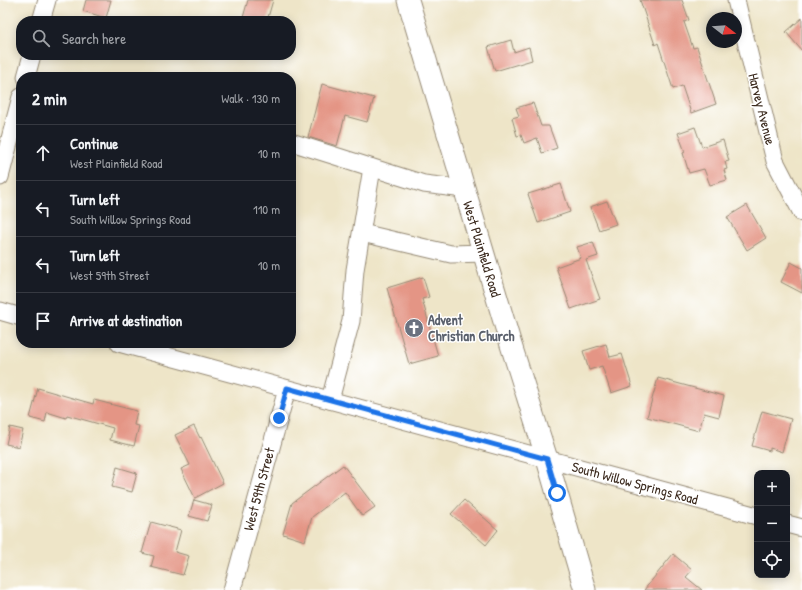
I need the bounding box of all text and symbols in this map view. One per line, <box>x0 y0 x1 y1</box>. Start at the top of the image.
north arrow <box>706 12 742 48</box>
search box <box>16 16 296 60</box>
icon: search <box>30 27 52 49</box>
text: Search here <box>62 28 126 49</box>
street label: Harvey Avenue <box>743 71 781 147</box>
text: 2 min <box>32 87 67 110</box>
text: Walk · 130 m <box>221 89 280 107</box>
text: Continue <box>70 133 118 154</box>
icon: ahead <box>32 142 54 164</box>
text: 10 m <box>258 144 280 162</box>
text: West Plainfield Road <box>70 154 162 172</box>
text: Turn left <box>70 189 120 210</box>
icon: left <box>32 198 54 220</box>
street label: West Plainfield Road <box>459 198 506 300</box>
text: 110 m <box>253 200 280 218</box>
text: South Willow Springs Road <box>70 210 191 228</box>
text: Turn left <box>70 245 120 266</box>
icon: left <box>32 254 54 276</box>
text: 10 m <box>258 256 280 274</box>
text: West 59th Street <box>70 266 149 284</box>
icon: arrive <box>32 310 54 332</box>
text: Arrive at destination <box>70 310 182 331</box>
place label: Advent Christian Church <box>428 310 514 345</box>
church icon: Advent Christian Church <box>403 317 425 339</box>
route end <box>270 409 288 427</box>
street label: West 59th Street <box>238 445 279 532</box>
street label: South Willow Springs Road <box>570 457 701 510</box>
map controls <box>754 470 790 578</box>
button: + <box>754 470 790 506</box>
route start <box>548 484 566 502</box>
button: − <box>754 506 790 542</box>
button: locate <box>754 542 790 578</box>

